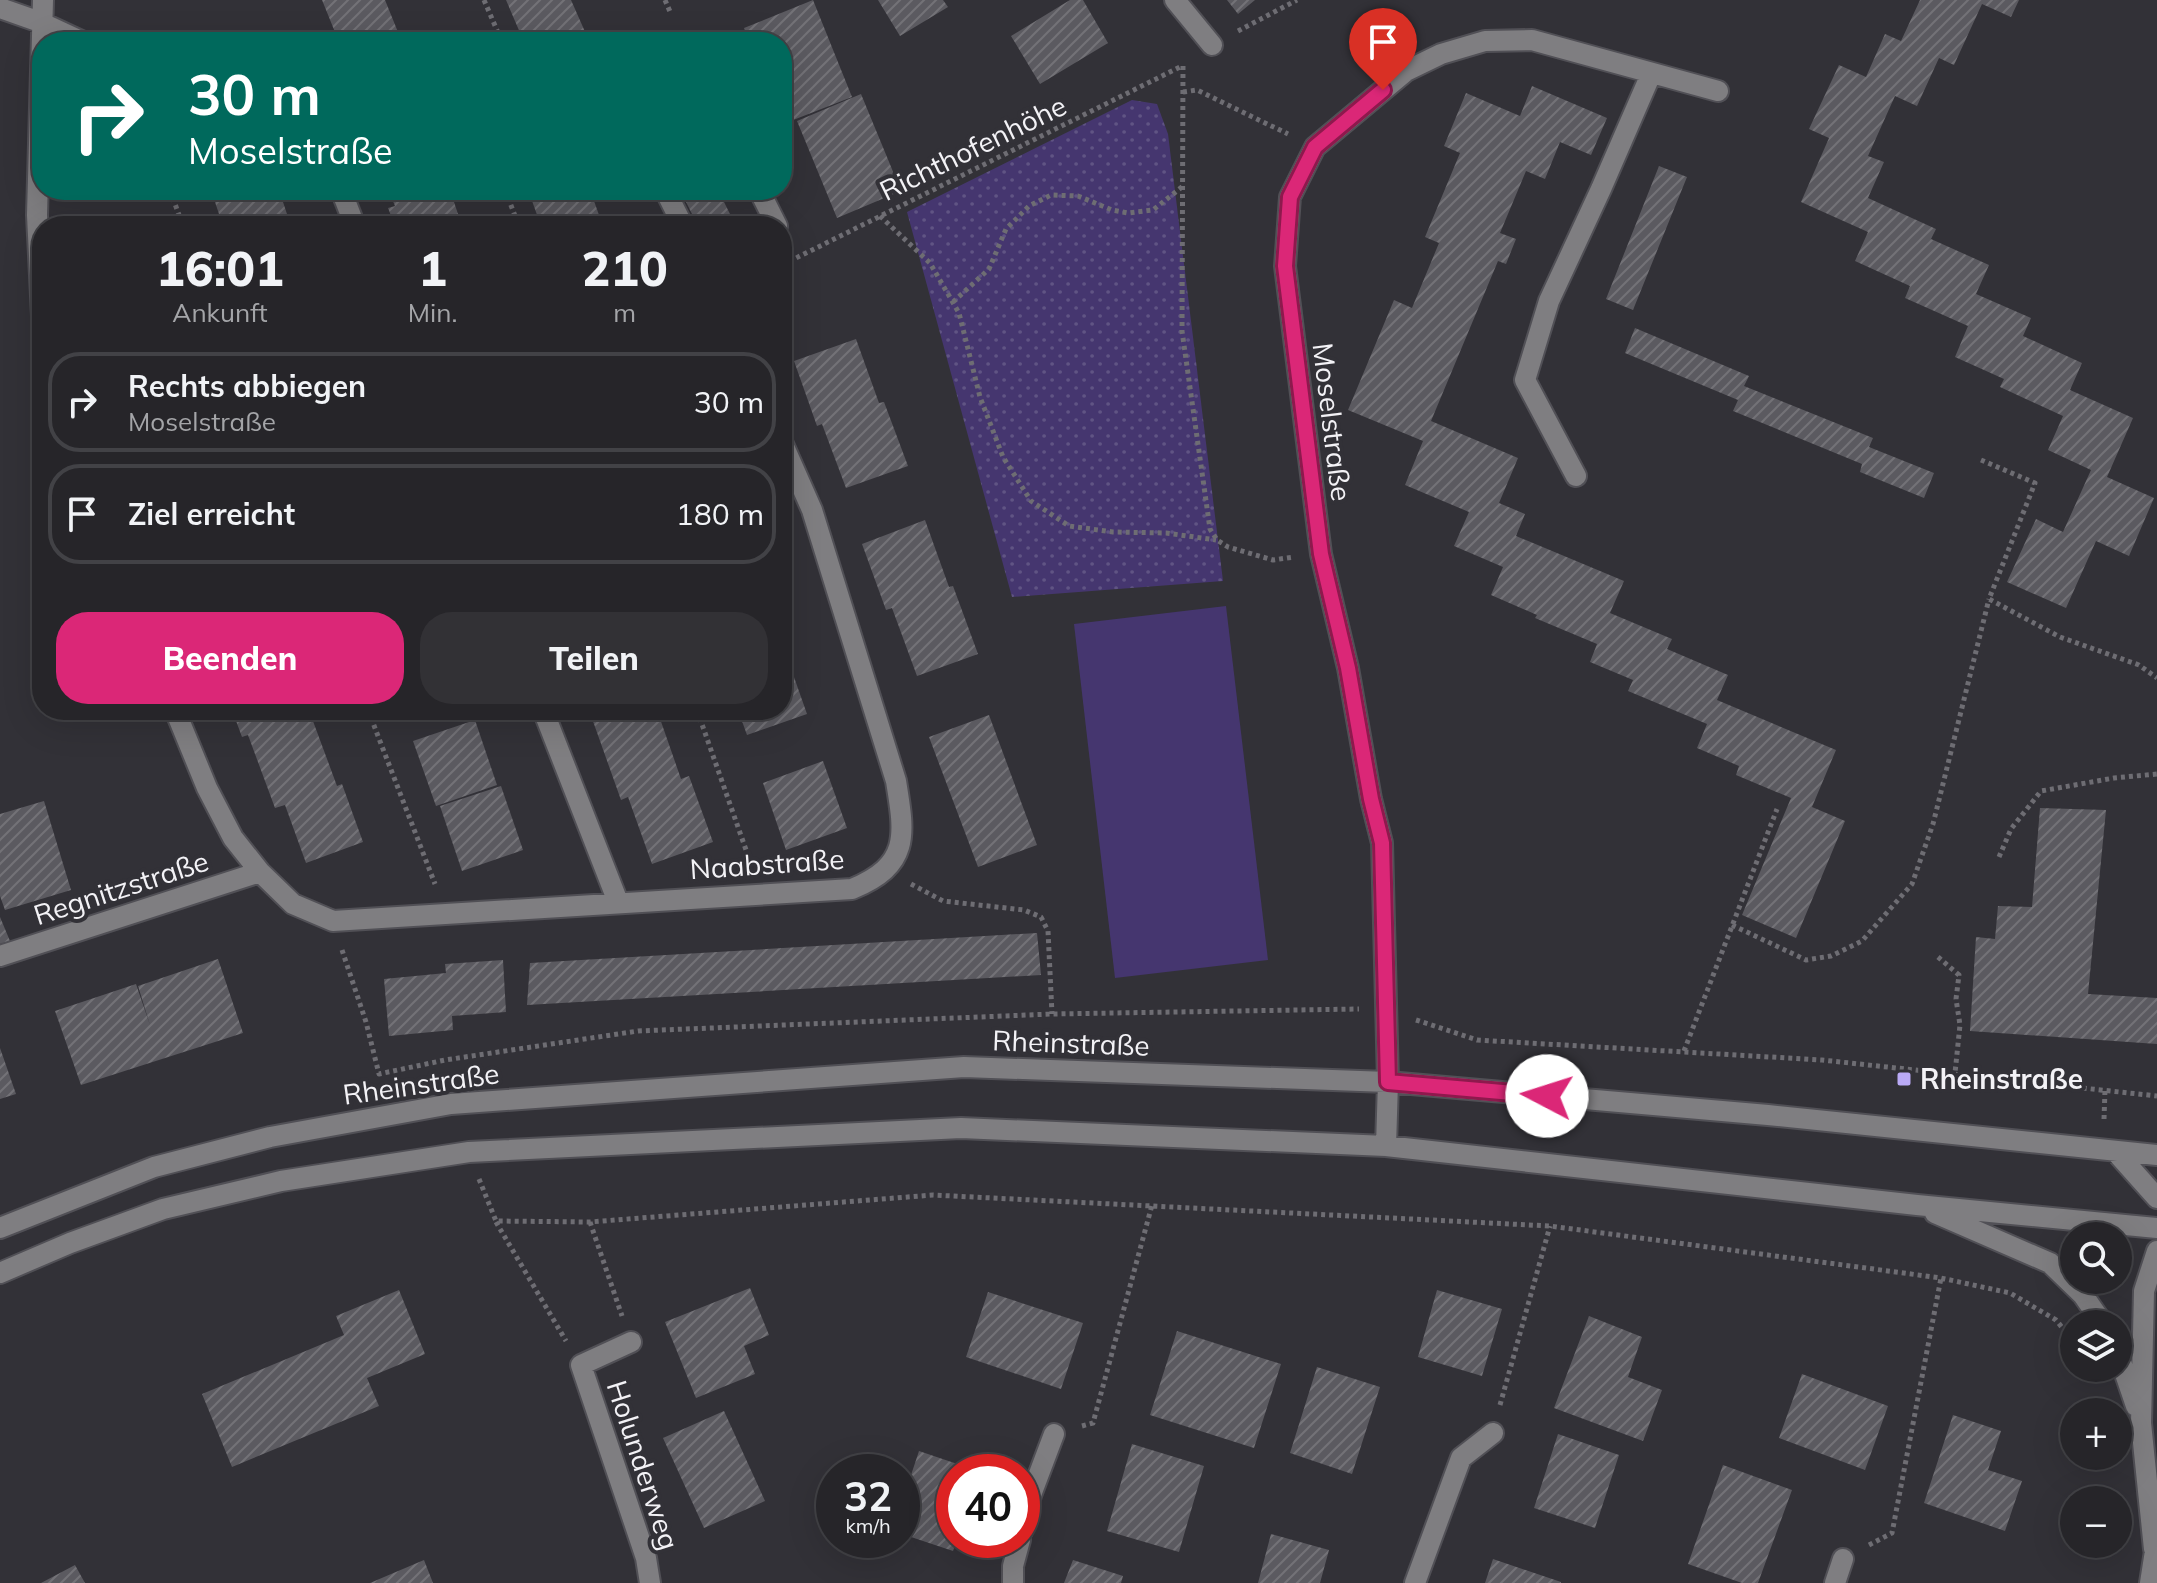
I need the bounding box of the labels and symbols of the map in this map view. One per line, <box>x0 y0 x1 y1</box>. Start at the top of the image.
pin <box>1349 8 1417 90</box>
street label: Richthofenhöhe <box>874 87 1072 208</box>
street label: Moselstraße <box>1305 341 1360 503</box>
street label: Naabstraße <box>689 841 845 886</box>
street label: Regnitzstraße <box>29 843 213 932</box>
street label: Rheinstraße <box>992 1022 1150 1063</box>
position arrow <box>1505 1054 1589 1138</box>
street label: Rheinstraße <box>341 1055 501 1112</box>
place label: Rheinstraße <box>1920 1061 2083 1096</box>
marker: Rheinstraße <box>1895 1070 1913 1088</box>
street label: Holunderweg <box>600 1376 687 1554</box>
speed limit sign: 40 <box>936 1454 1040 1558</box>

